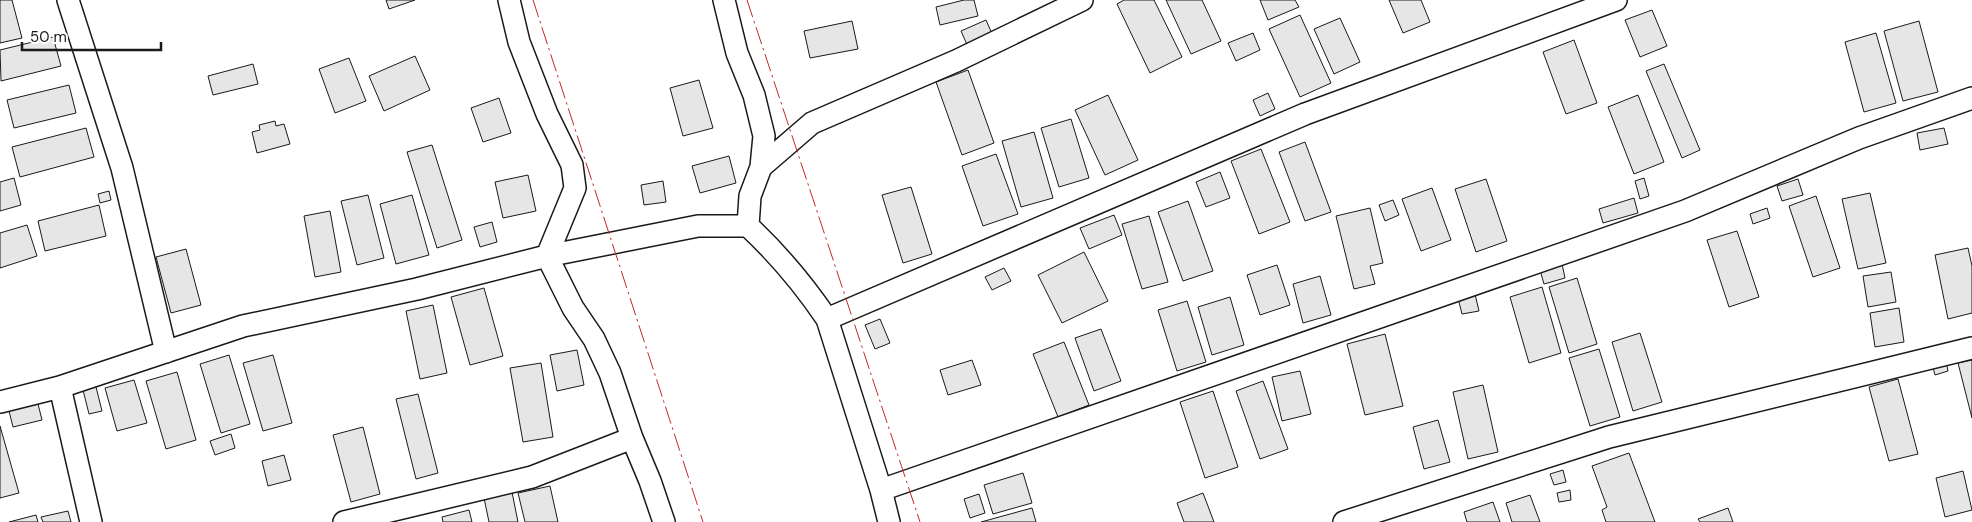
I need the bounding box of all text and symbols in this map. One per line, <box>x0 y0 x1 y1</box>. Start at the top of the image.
scale bar <box>22 20 161 52</box>
text: 50 m <box>30 27 67 47</box>

